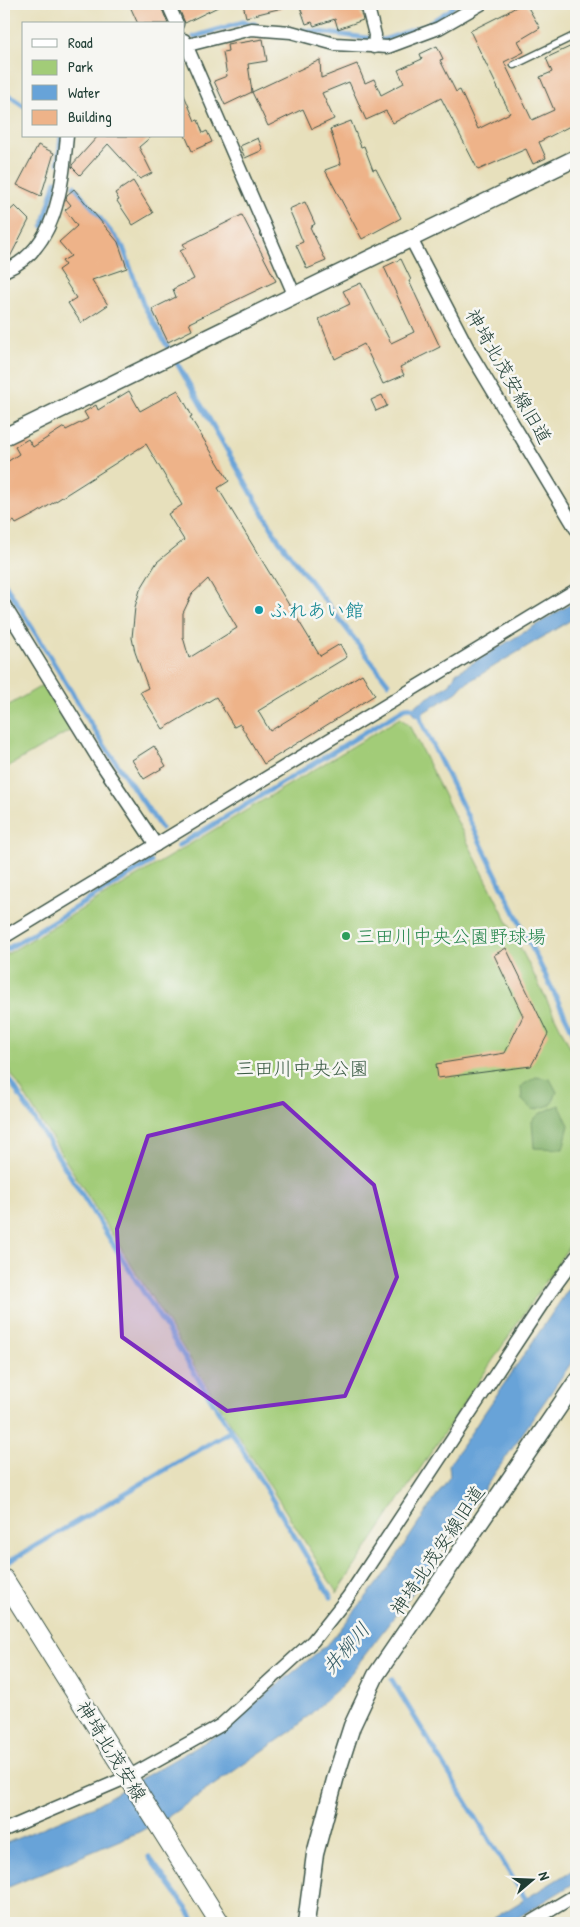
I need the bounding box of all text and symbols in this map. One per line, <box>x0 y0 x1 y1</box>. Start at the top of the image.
legend <box>22 22 185 138</box>
text: Road <box>68 32 93 53</box>
text: Park <box>68 56 93 77</box>
text: Water <box>68 82 100 103</box>
text: Building <box>68 106 112 127</box>
street label: 神埼北茂安線旧道 <box>460 304 558 448</box>
place label: ふれあい館 <box>269 597 364 623</box>
marker: ふれあい館 <box>253 604 265 616</box>
place label: 三田川中央公園野球場 <box>356 923 546 949</box>
marker: 三田川中央公園野球場 <box>340 930 352 942</box>
park label: 三田川中央公園 <box>235 1055 369 1081</box>
street label: 神埼北茂安線旧道 <box>384 1480 490 1620</box>
water label: 井柳川 <box>316 1616 375 1679</box>
street label: 神埼北茂安線 <box>71 1696 153 1806</box>
north arrow <box>508 1854 558 1904</box>
text: N <box>535 1869 555 1883</box>

